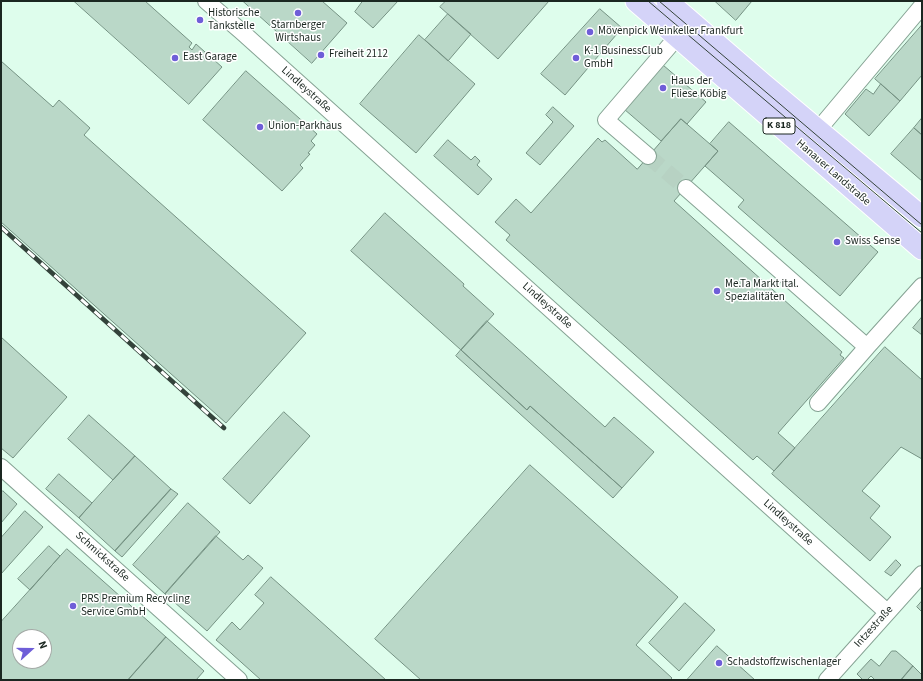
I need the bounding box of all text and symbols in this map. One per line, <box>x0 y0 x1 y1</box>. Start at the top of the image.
place label: Historische Tankstelle <box>208 7 259 33</box>
marker: Starnberger Wirtshaus <box>293 8 303 18</box>
marker: Historische Tankstelle <box>195 15 205 25</box>
place label: Starnberger Wirtshaus <box>271 19 325 45</box>
place label: Mövenpick Weinkeller Frankfurt <box>598 25 743 39</box>
marker: Mövenpick Weinkeller Frankfurt <box>585 27 595 37</box>
place label: K-1 BusinessClub GmbH <box>584 45 663 71</box>
place label: Freiheit 2112 <box>329 48 388 62</box>
marker: Freiheit 2112 <box>316 50 326 60</box>
place label: East Garage <box>183 51 237 65</box>
marker: East Garage <box>170 53 180 63</box>
marker: K-1 BusinessClub GmbH <box>571 53 581 63</box>
street label: Lindleystraße <box>278 64 334 116</box>
place label: Haus der Fliese Köbig <box>671 75 726 101</box>
marker: Haus der Fliese Köbig <box>658 83 668 93</box>
road number: K 818 <box>763 118 795 134</box>
place label: Union-Parkhaus <box>268 120 342 134</box>
marker: Union-Parkhaus <box>255 122 265 132</box>
street label: Hanauer Landstraße <box>793 137 873 209</box>
place label: Swiss Sense <box>845 235 900 249</box>
marker: Swiss Sense <box>832 237 842 247</box>
place label: Me.Ta Markt ital. Spezialitäten <box>725 278 799 304</box>
street label: Lindleystraße <box>519 280 575 332</box>
marker: Me.Ta Markt ital. Spezialitäten <box>712 286 722 296</box>
street label: Lindleystraße <box>760 497 816 549</box>
street label: Schmickstraße <box>72 529 132 585</box>
place label: PRS Premium Recycling Service GmbH <box>81 593 190 619</box>
marker: PRS Premium Recycling Service GmbH <box>68 601 78 611</box>
street label: Intzestraße <box>852 603 896 651</box>
north arrow <box>12 629 52 669</box>
text: N <box>34 639 51 651</box>
place label: Schadstoffzwischenlager <box>727 656 841 670</box>
marker: Schadstoffzwischenlager <box>714 658 724 668</box>

